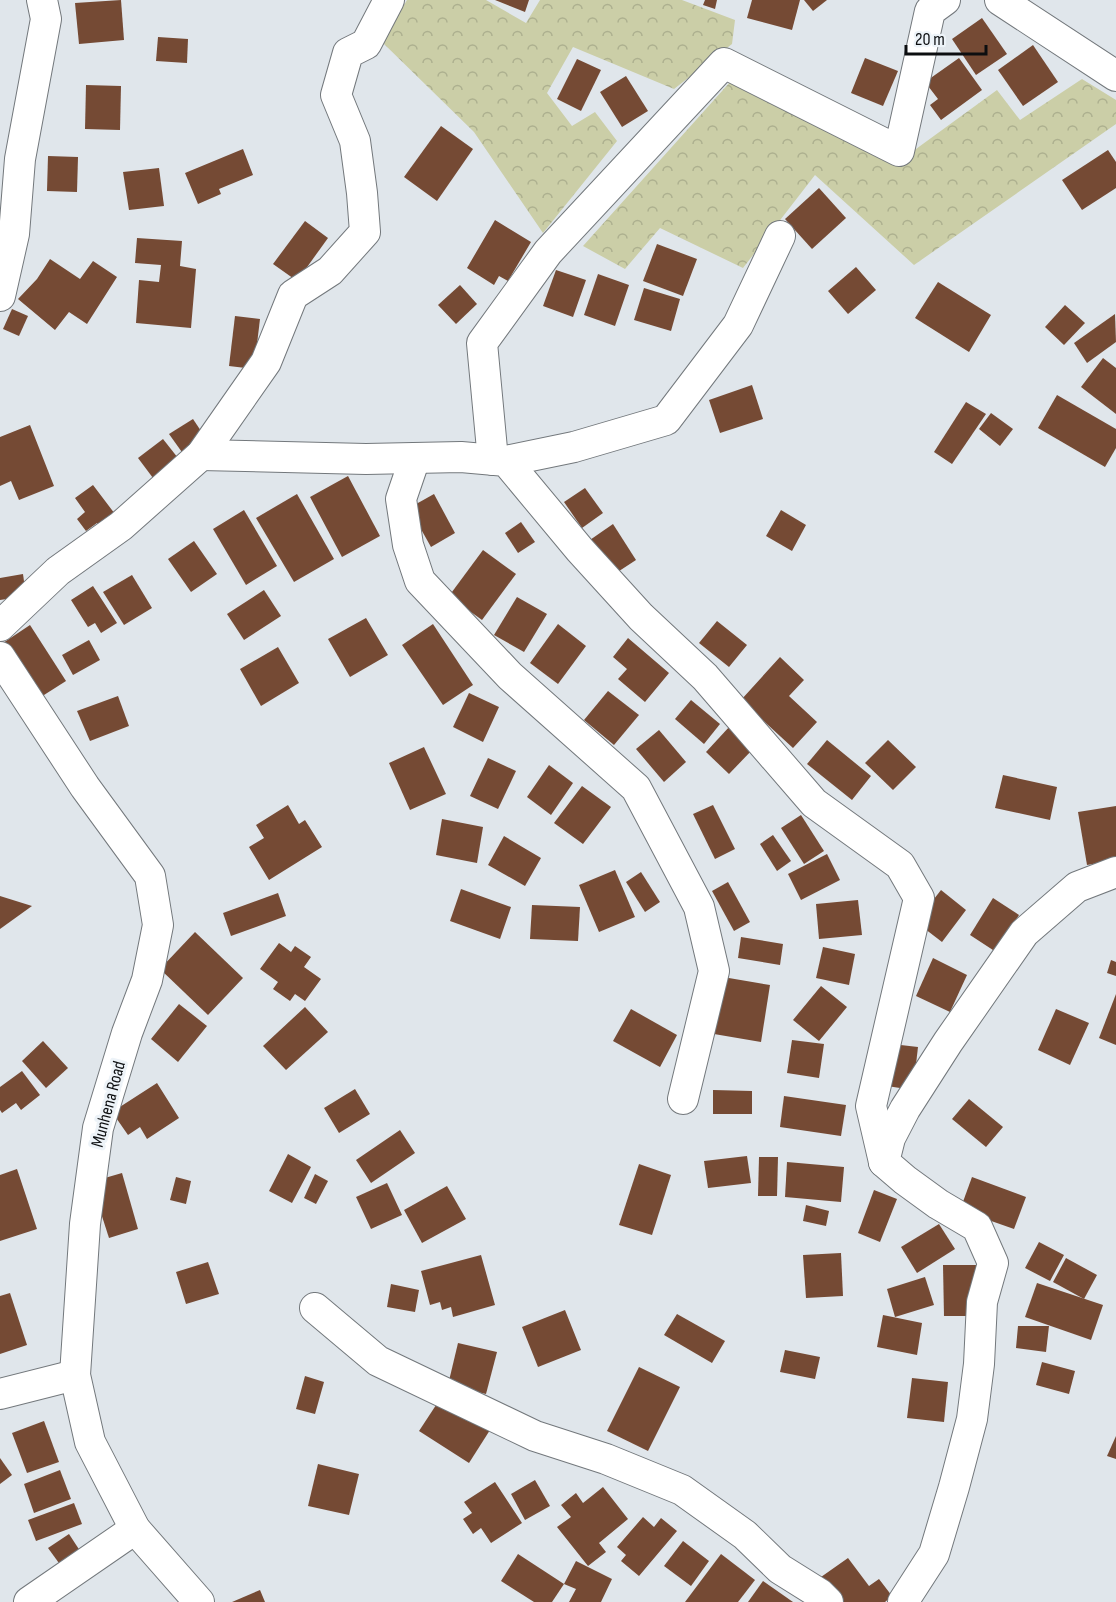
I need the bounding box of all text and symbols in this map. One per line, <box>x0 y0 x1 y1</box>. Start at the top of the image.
scale bar <box>906 18 986 56</box>
text: 20 m <box>915 29 945 50</box>
street label: Munhena Road <box>87 1059 130 1150</box>

